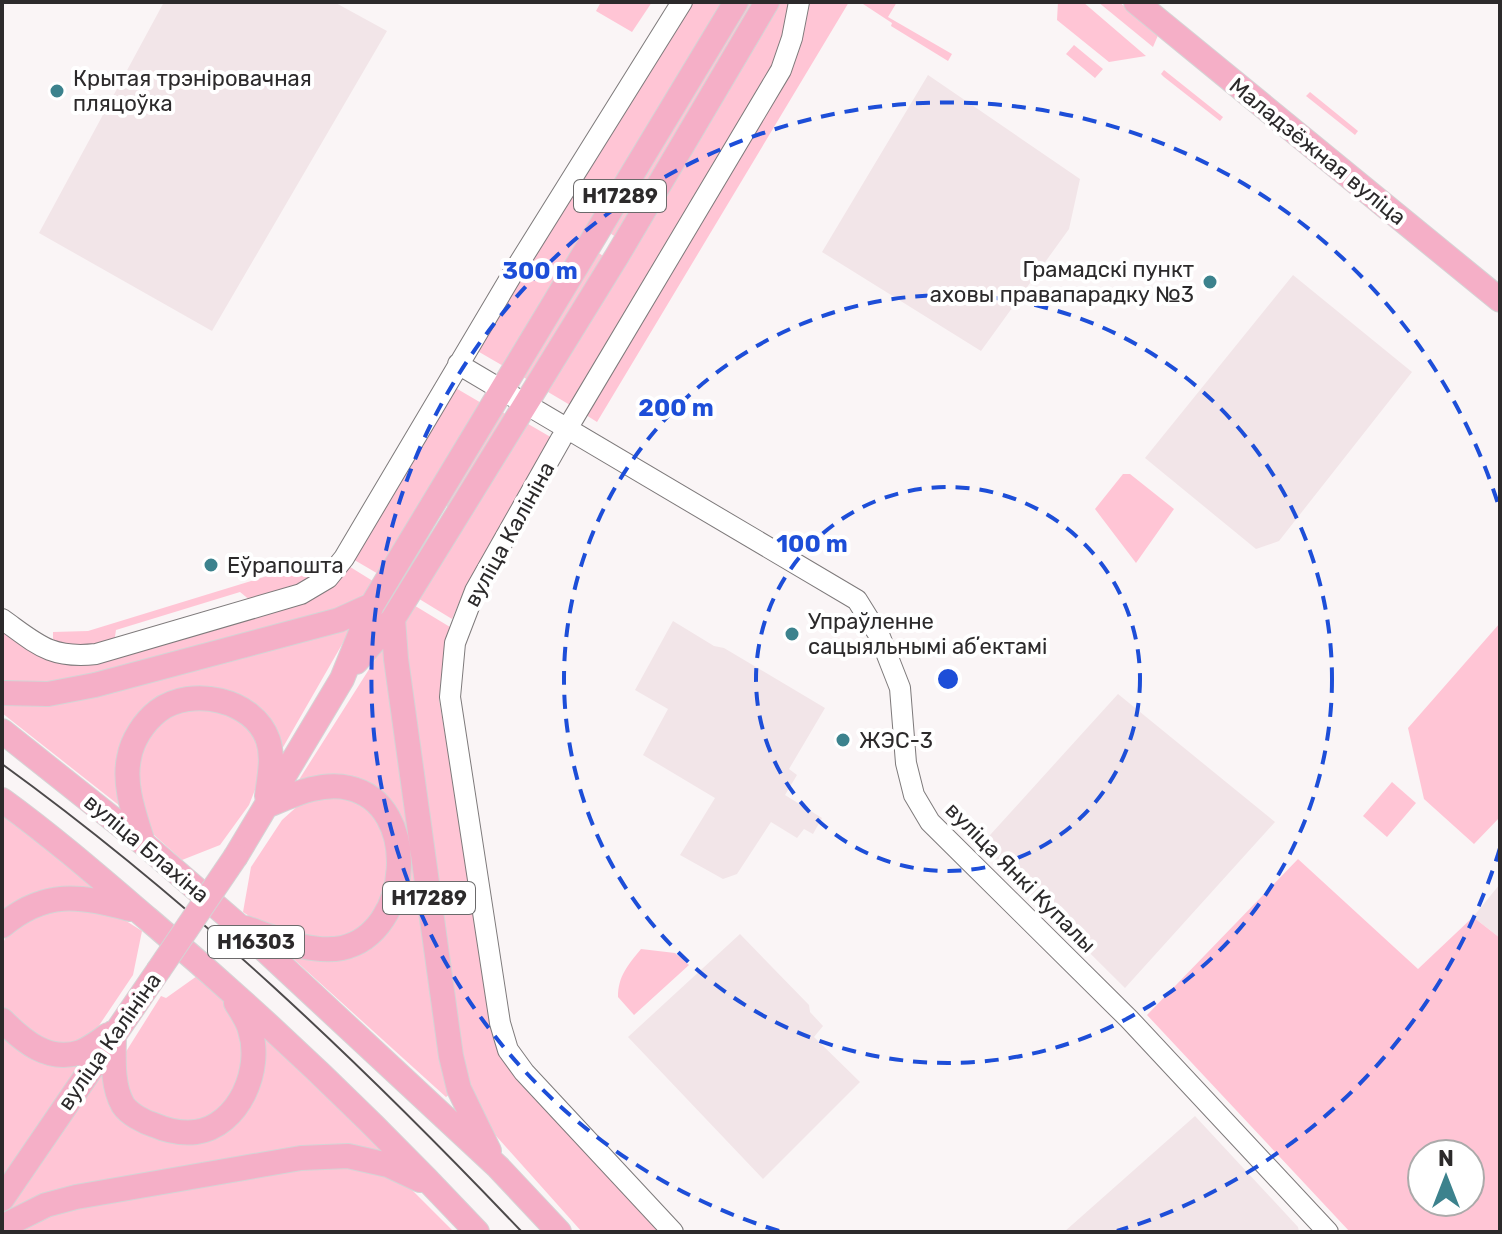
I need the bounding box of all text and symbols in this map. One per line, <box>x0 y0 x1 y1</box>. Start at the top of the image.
place label: Крытая трэніровачная пляцоўка <box>73 65 312 117</box>
street label: Маладзёжная вуліца <box>1224 72 1411 231</box>
marker: Крытая трэніровачная пляцоўка <box>48 82 66 100</box>
road number: Н17289 <box>574 180 666 212</box>
place label: Грамадскі пункт аховы правапарадку №3 <box>930 256 1194 308</box>
text: 300 m <box>502 257 578 285</box>
marker: Грамадскі пункт аховы правапарадку №3 <box>1201 273 1219 291</box>
text: 200 m <box>638 394 714 422</box>
street label: вуліца Калініна <box>458 457 560 611</box>
text: 100 m <box>776 530 848 558</box>
place label: Еўрапошта <box>227 552 344 579</box>
marker: Еўрапошта <box>202 556 220 574</box>
place label: Упраўленне сацыяльнымі абʼектамі <box>808 608 1047 660</box>
marker: Упраўленне сацыяльнымі абʼектамі <box>783 625 801 643</box>
centre of rings <box>934 665 962 693</box>
place label: ЖЭС-3 <box>859 727 933 754</box>
marker: ЖЭС-3 <box>834 731 852 749</box>
street label: вуліца Блахіна <box>79 788 215 908</box>
street label: вуліца Янкі Купалы <box>940 796 1102 958</box>
road number: Н17289 <box>383 882 475 914</box>
road number: Н16303 <box>208 926 304 958</box>
street label: вуліца Калініна <box>52 967 167 1115</box>
north arrow <box>1406 1138 1486 1218</box>
text: N <box>1438 1145 1454 1172</box>

